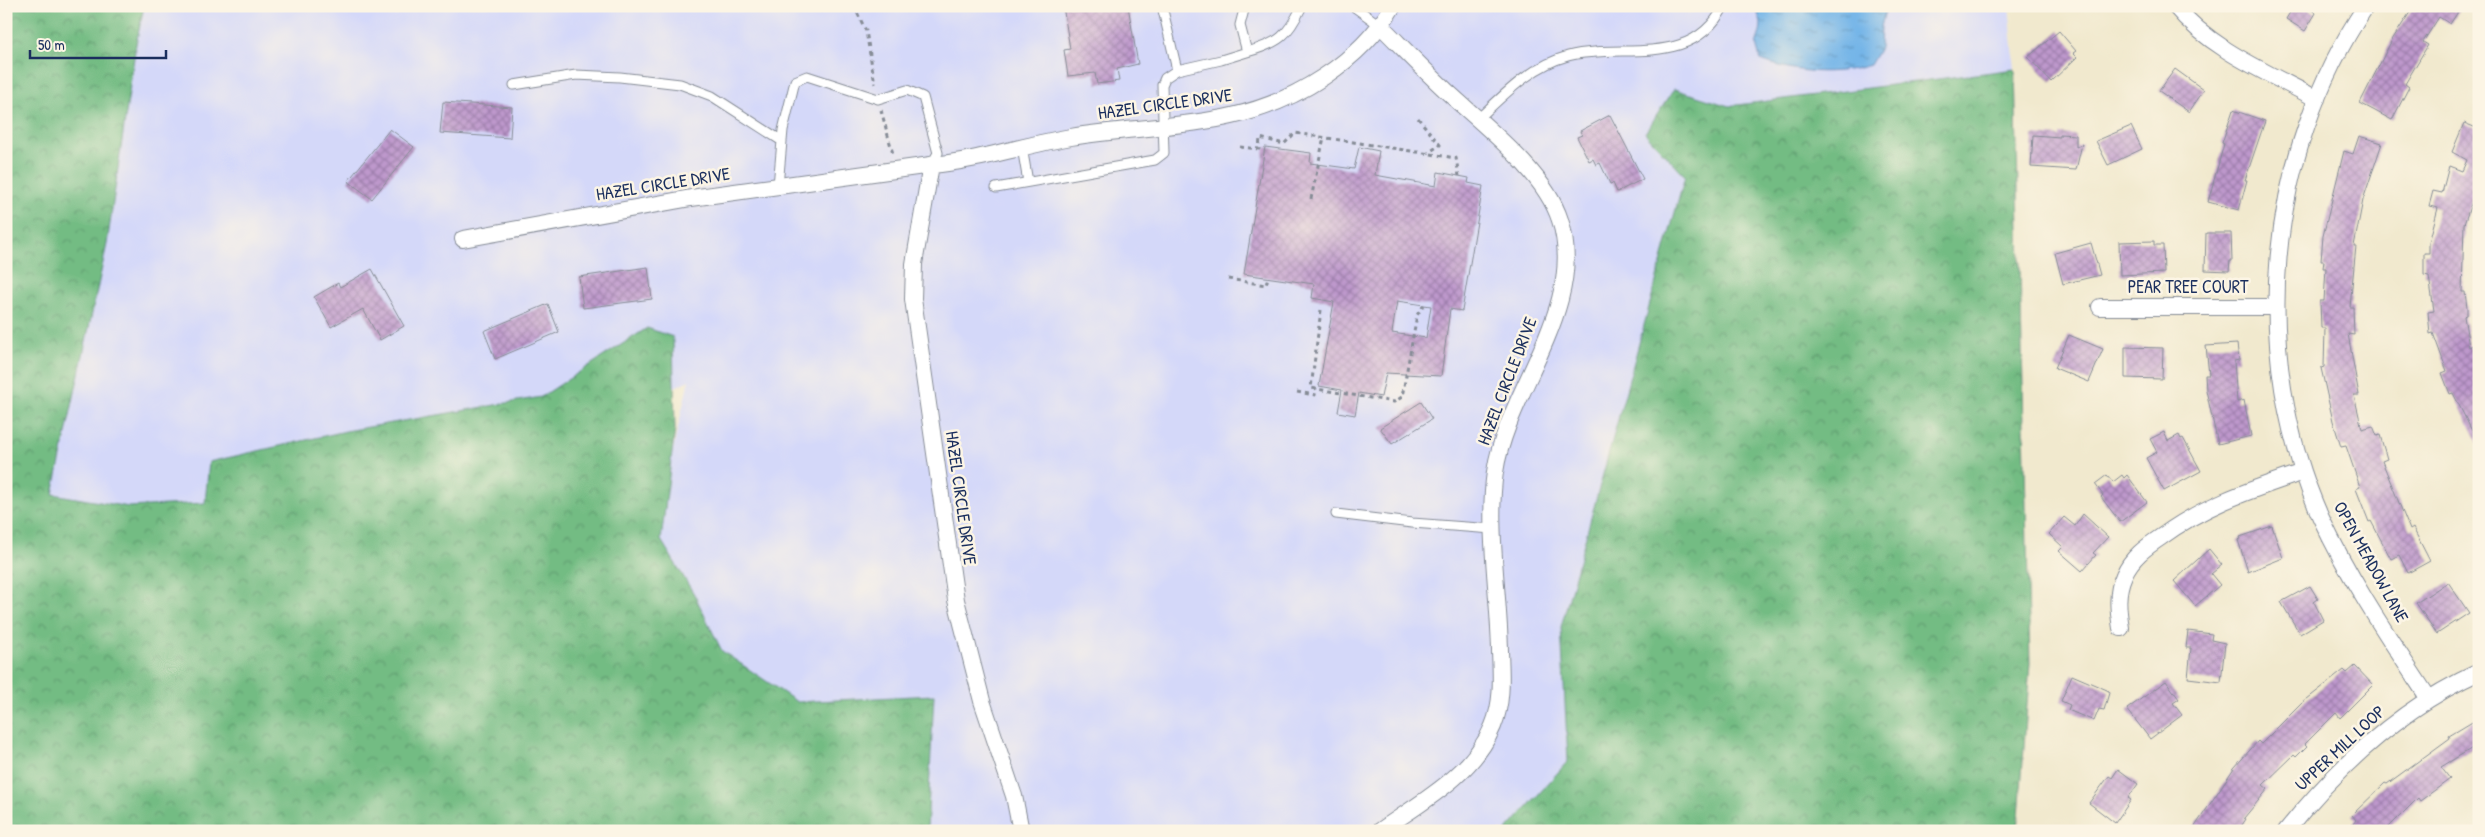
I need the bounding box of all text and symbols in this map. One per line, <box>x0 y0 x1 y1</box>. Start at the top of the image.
scale bar <box>30 28 166 60</box>
text: 50 m <box>38 34 65 55</box>
street label: HAZEL CIRCLE DRIVE <box>1096 82 1234 125</box>
street label: HAZEL CIRCLE DRIVE <box>594 161 732 206</box>
street label: PEAR TREE COURT <box>2128 274 2249 299</box>
street label: HAZEL CIRCLE DRIVE <box>1471 313 1542 448</box>
street label: HAZEL CIRCLE DRIVE <box>940 429 983 567</box>
street label: OPEN MEADOW LANE <box>2328 497 2415 627</box>
street label: UPPER MILL LOOP <box>2289 699 2390 796</box>

